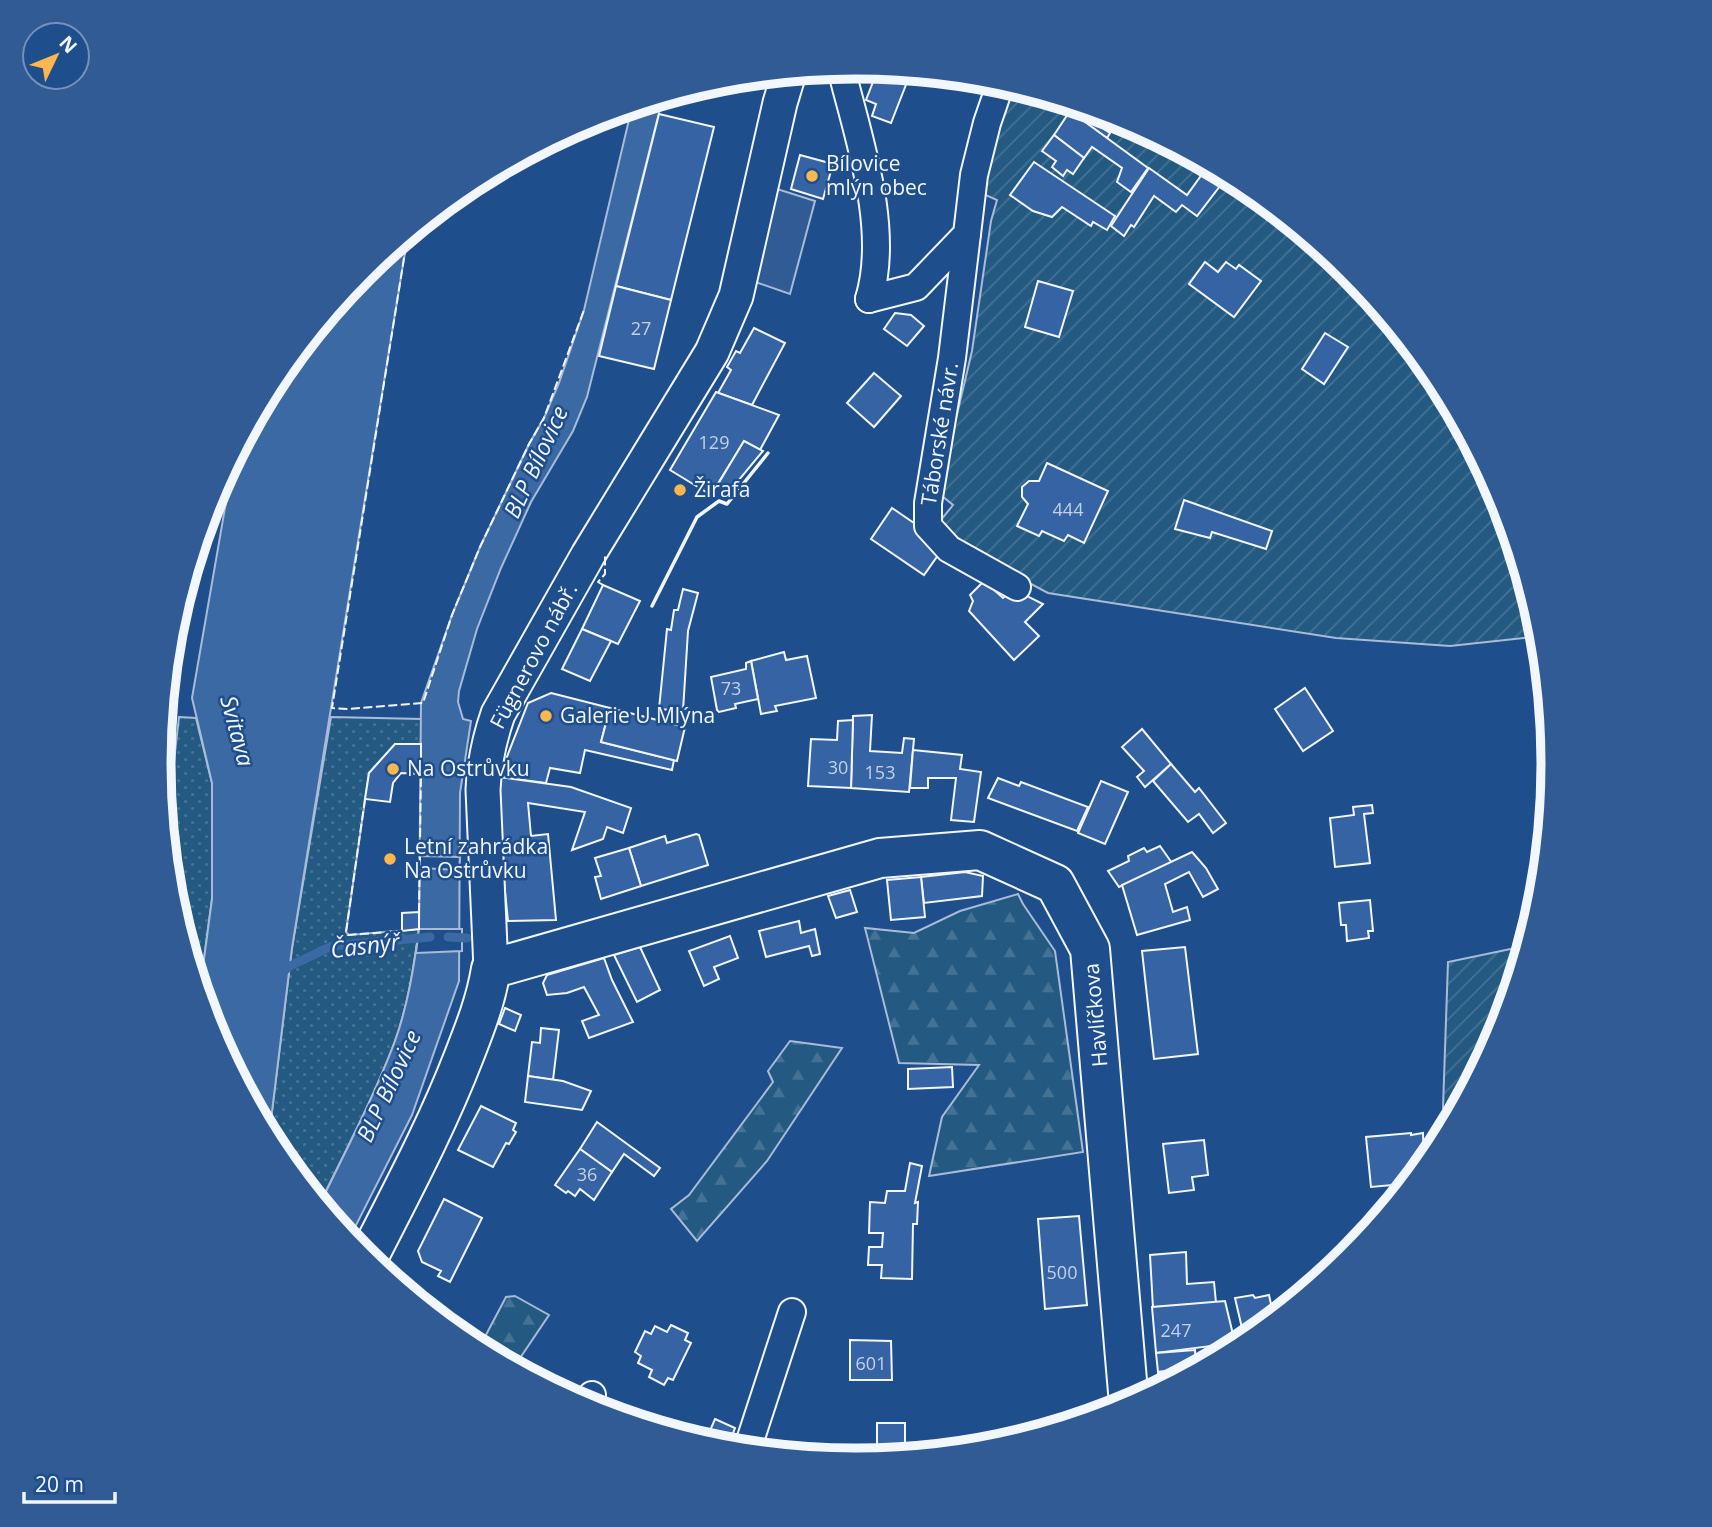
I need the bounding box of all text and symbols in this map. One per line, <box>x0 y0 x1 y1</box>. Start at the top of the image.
north arrow <box>21 21 91 91</box>
text: N <box>54 30 83 59</box>
place label: Bílovice mlýn obec <box>826 149 927 201</box>
marker: Bílovice mlýn obec <box>804 168 820 184</box>
house number: 27 <box>631 316 651 340</box>
street label: Táborské návr. <box>914 360 964 508</box>
water label: BLP Bílovice <box>495 400 575 523</box>
house number: 129 <box>699 430 729 454</box>
place label: Žirafa <box>694 475 750 503</box>
marker: Žirafa <box>672 482 688 498</box>
house number: 444 <box>1053 497 1083 521</box>
street label: Fügnerovo nábř. <box>483 578 583 733</box>
house number: 73 <box>721 676 741 700</box>
water label: Svitava <box>213 692 263 770</box>
place label: Galerie U Mlýna <box>560 701 715 729</box>
marker: Galerie U Mlýna <box>538 708 554 724</box>
place label: Na Ostrůvku <box>407 754 530 782</box>
house number: 30 <box>828 755 848 779</box>
house number: 153 <box>865 760 895 784</box>
marker: Na Ostrůvku <box>385 761 401 777</box>
place label: Letní zahrádka Na Ostrůvku <box>404 832 548 884</box>
marker: Letní zahrádka Na Ostrůvku <box>382 851 398 867</box>
water label: Časnýř <box>328 925 403 965</box>
street label: Havlíčkova <box>1077 962 1113 1068</box>
water label: BLP Bílovice <box>348 1024 428 1147</box>
house number: 36 <box>577 1162 597 1186</box>
house number: 500 <box>1047 1260 1077 1284</box>
house number: 247 <box>1161 1318 1191 1342</box>
house number: 601 <box>856 1351 886 1375</box>
scale bar <box>24 1460 116 1504</box>
text: 20 m <box>35 1470 84 1498</box>

